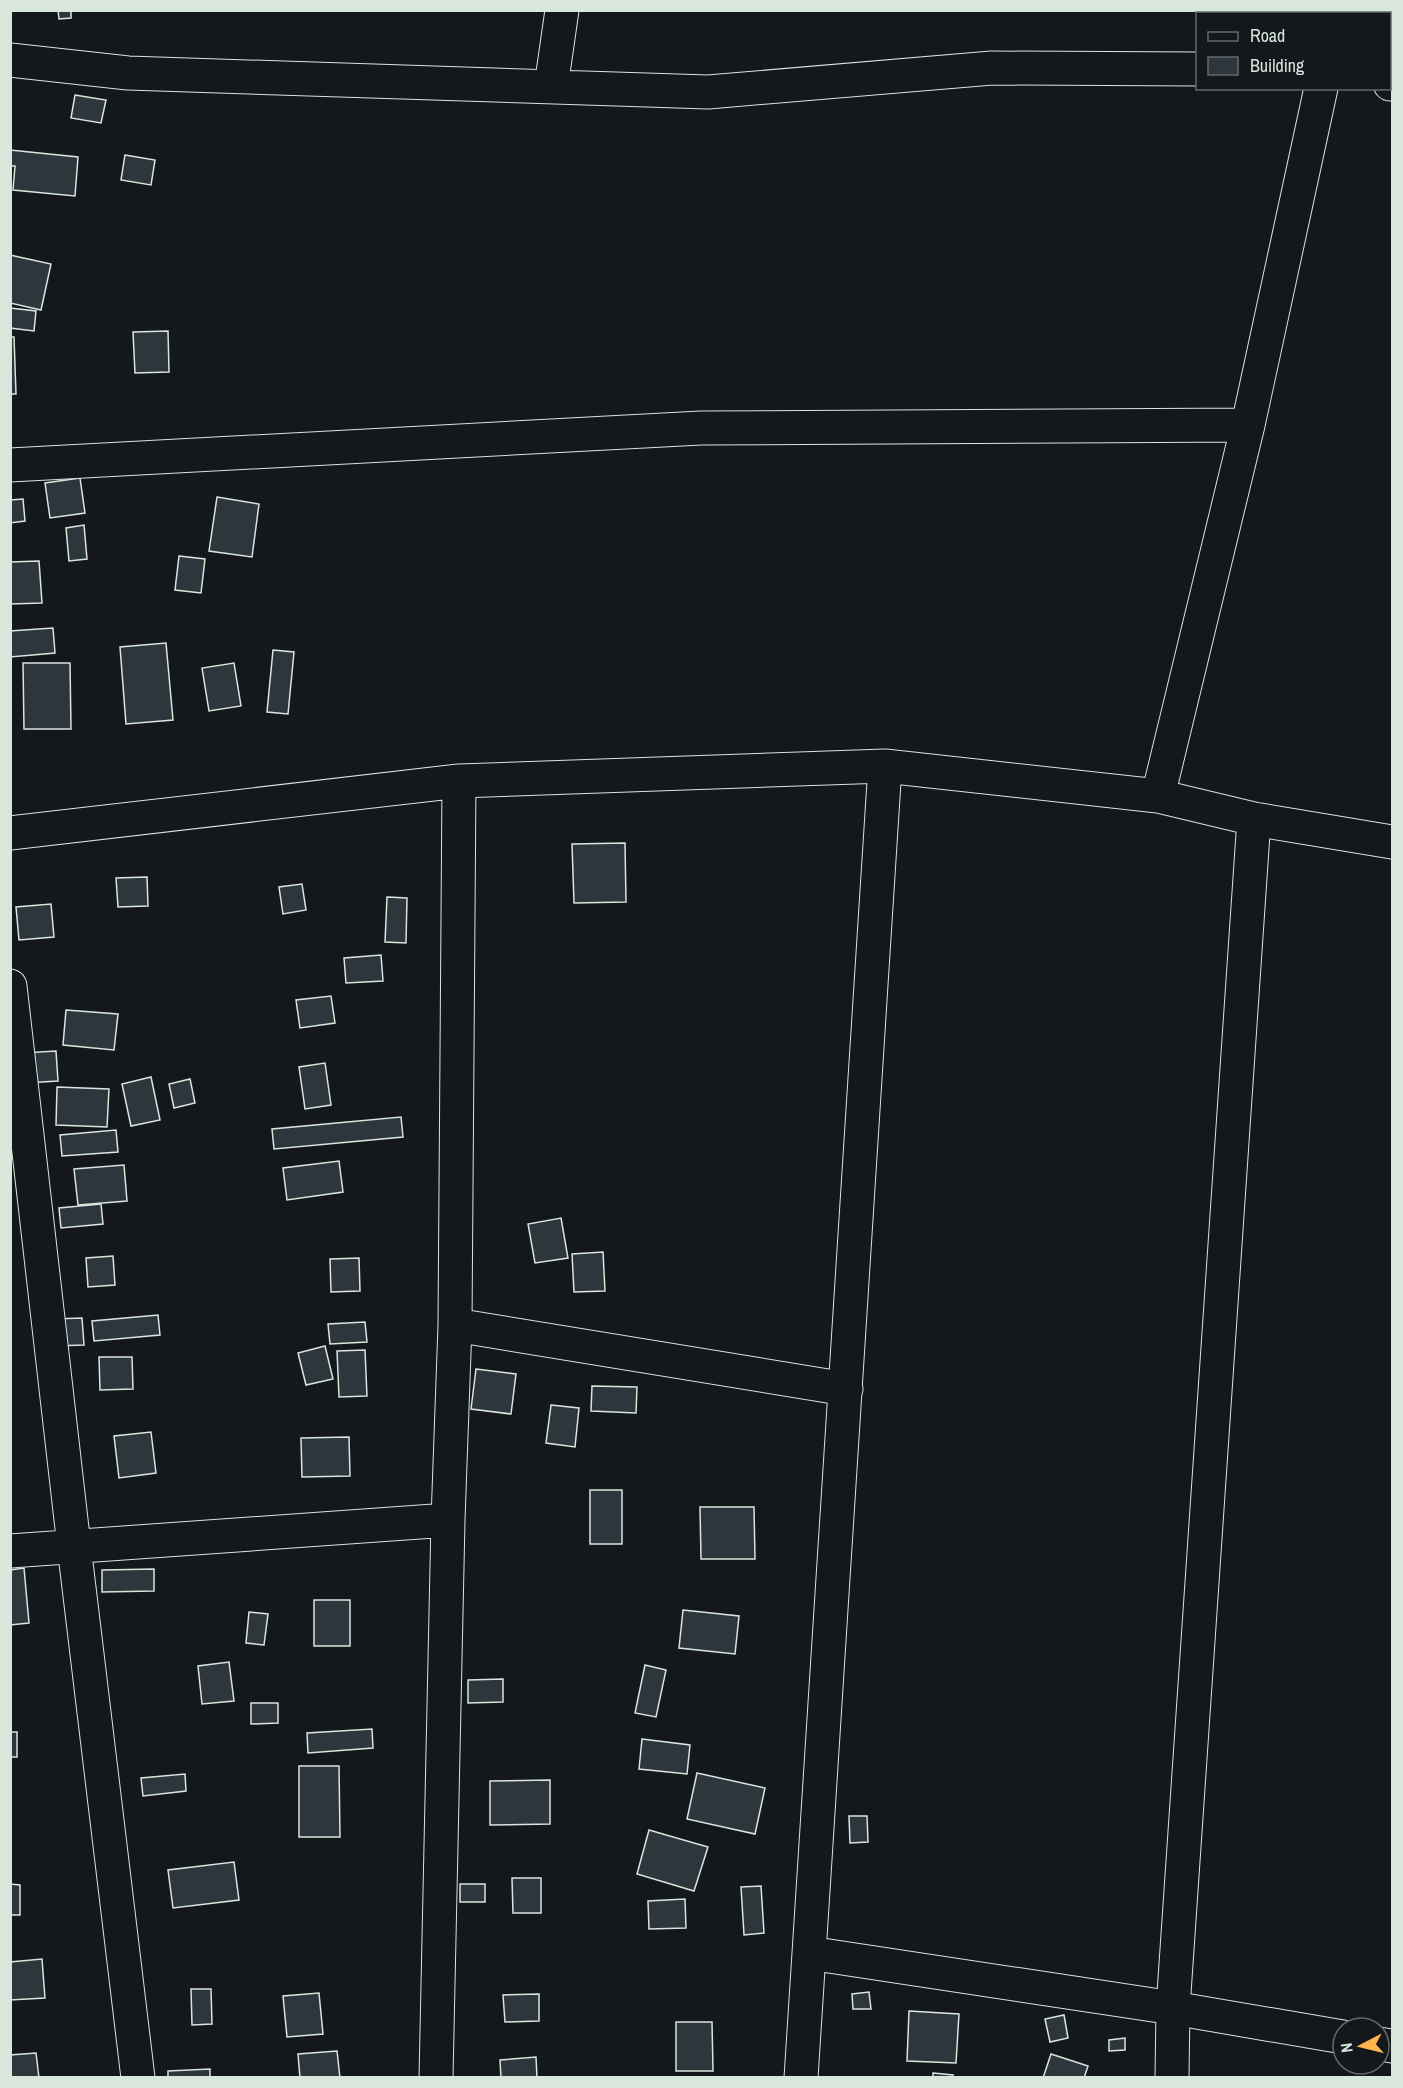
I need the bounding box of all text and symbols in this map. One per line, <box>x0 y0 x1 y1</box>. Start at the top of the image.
legend <box>1196 12 1391 90</box>
text: Road <box>1250 23 1285 48</box>
text: Building <box>1250 53 1305 78</box>
north arrow <box>1331 2016 1391 2076</box>
text: N <box>1335 2042 1358 2054</box>

